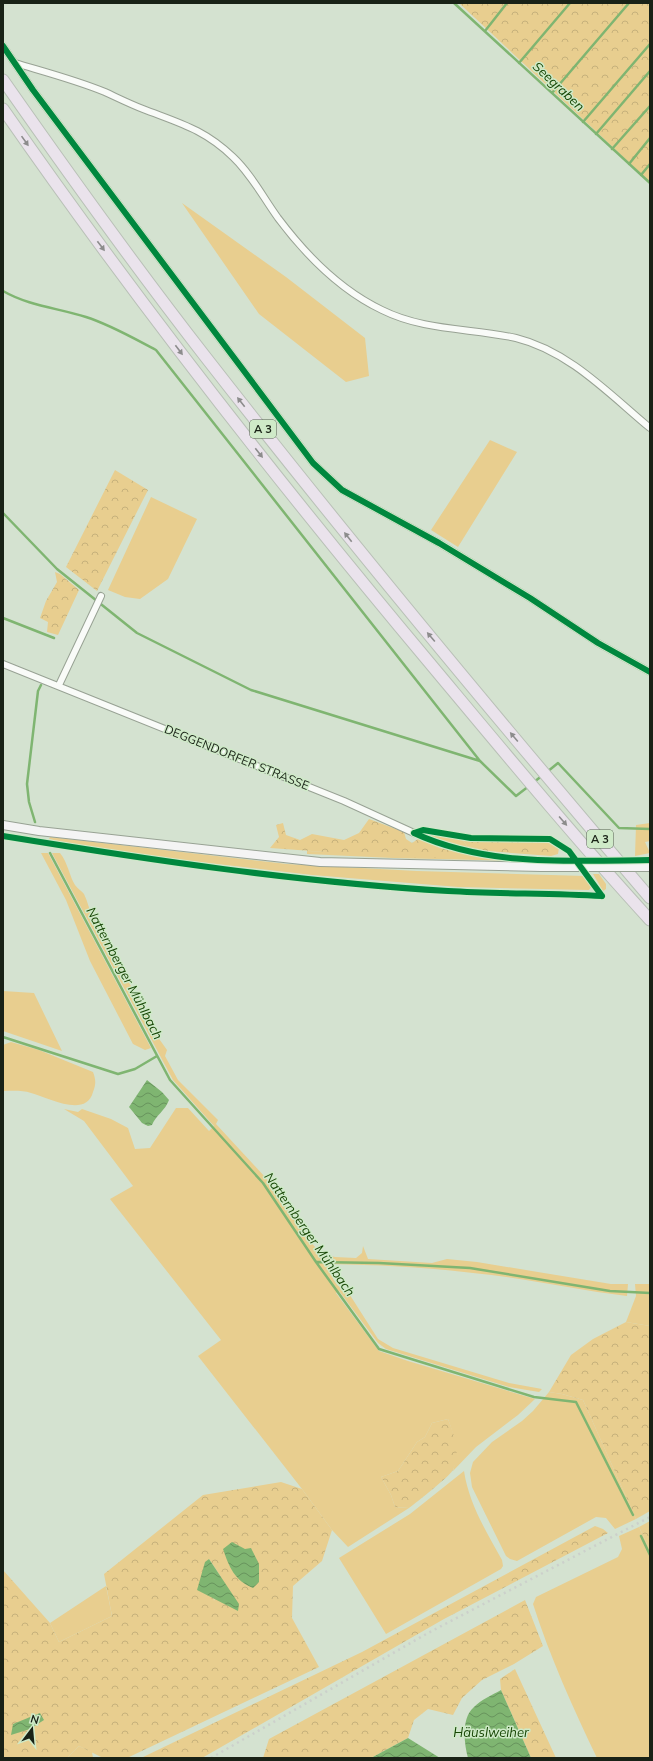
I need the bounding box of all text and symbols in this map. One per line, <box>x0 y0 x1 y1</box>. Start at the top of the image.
water label: Seegraben <box>530 58 588 114</box>
one-way arrow <box>21 136 29 146</box>
one-way arrow <box>97 241 106 252</box>
one-way arrow <box>175 345 183 356</box>
one-way arrow <box>237 396 246 407</box>
road number: A 3 <box>250 420 276 438</box>
one-way arrow <box>255 447 263 458</box>
one-way arrow <box>344 531 352 542</box>
one-way arrow <box>426 632 435 643</box>
street label: DEGGENDORFER STRASSE <box>162 721 312 793</box>
one-way arrow <box>509 732 518 743</box>
one-way arrow <box>559 816 568 826</box>
road number: A 3 <box>587 830 613 848</box>
water label: Natternberger Mühlbach <box>83 904 167 1042</box>
water label: Natternberger Mühlbach <box>261 1169 359 1299</box>
north arrow <box>12 1709 52 1749</box>
text: N <box>29 1712 41 1727</box>
water label: Häuslweiher <box>453 1724 530 1740</box>

